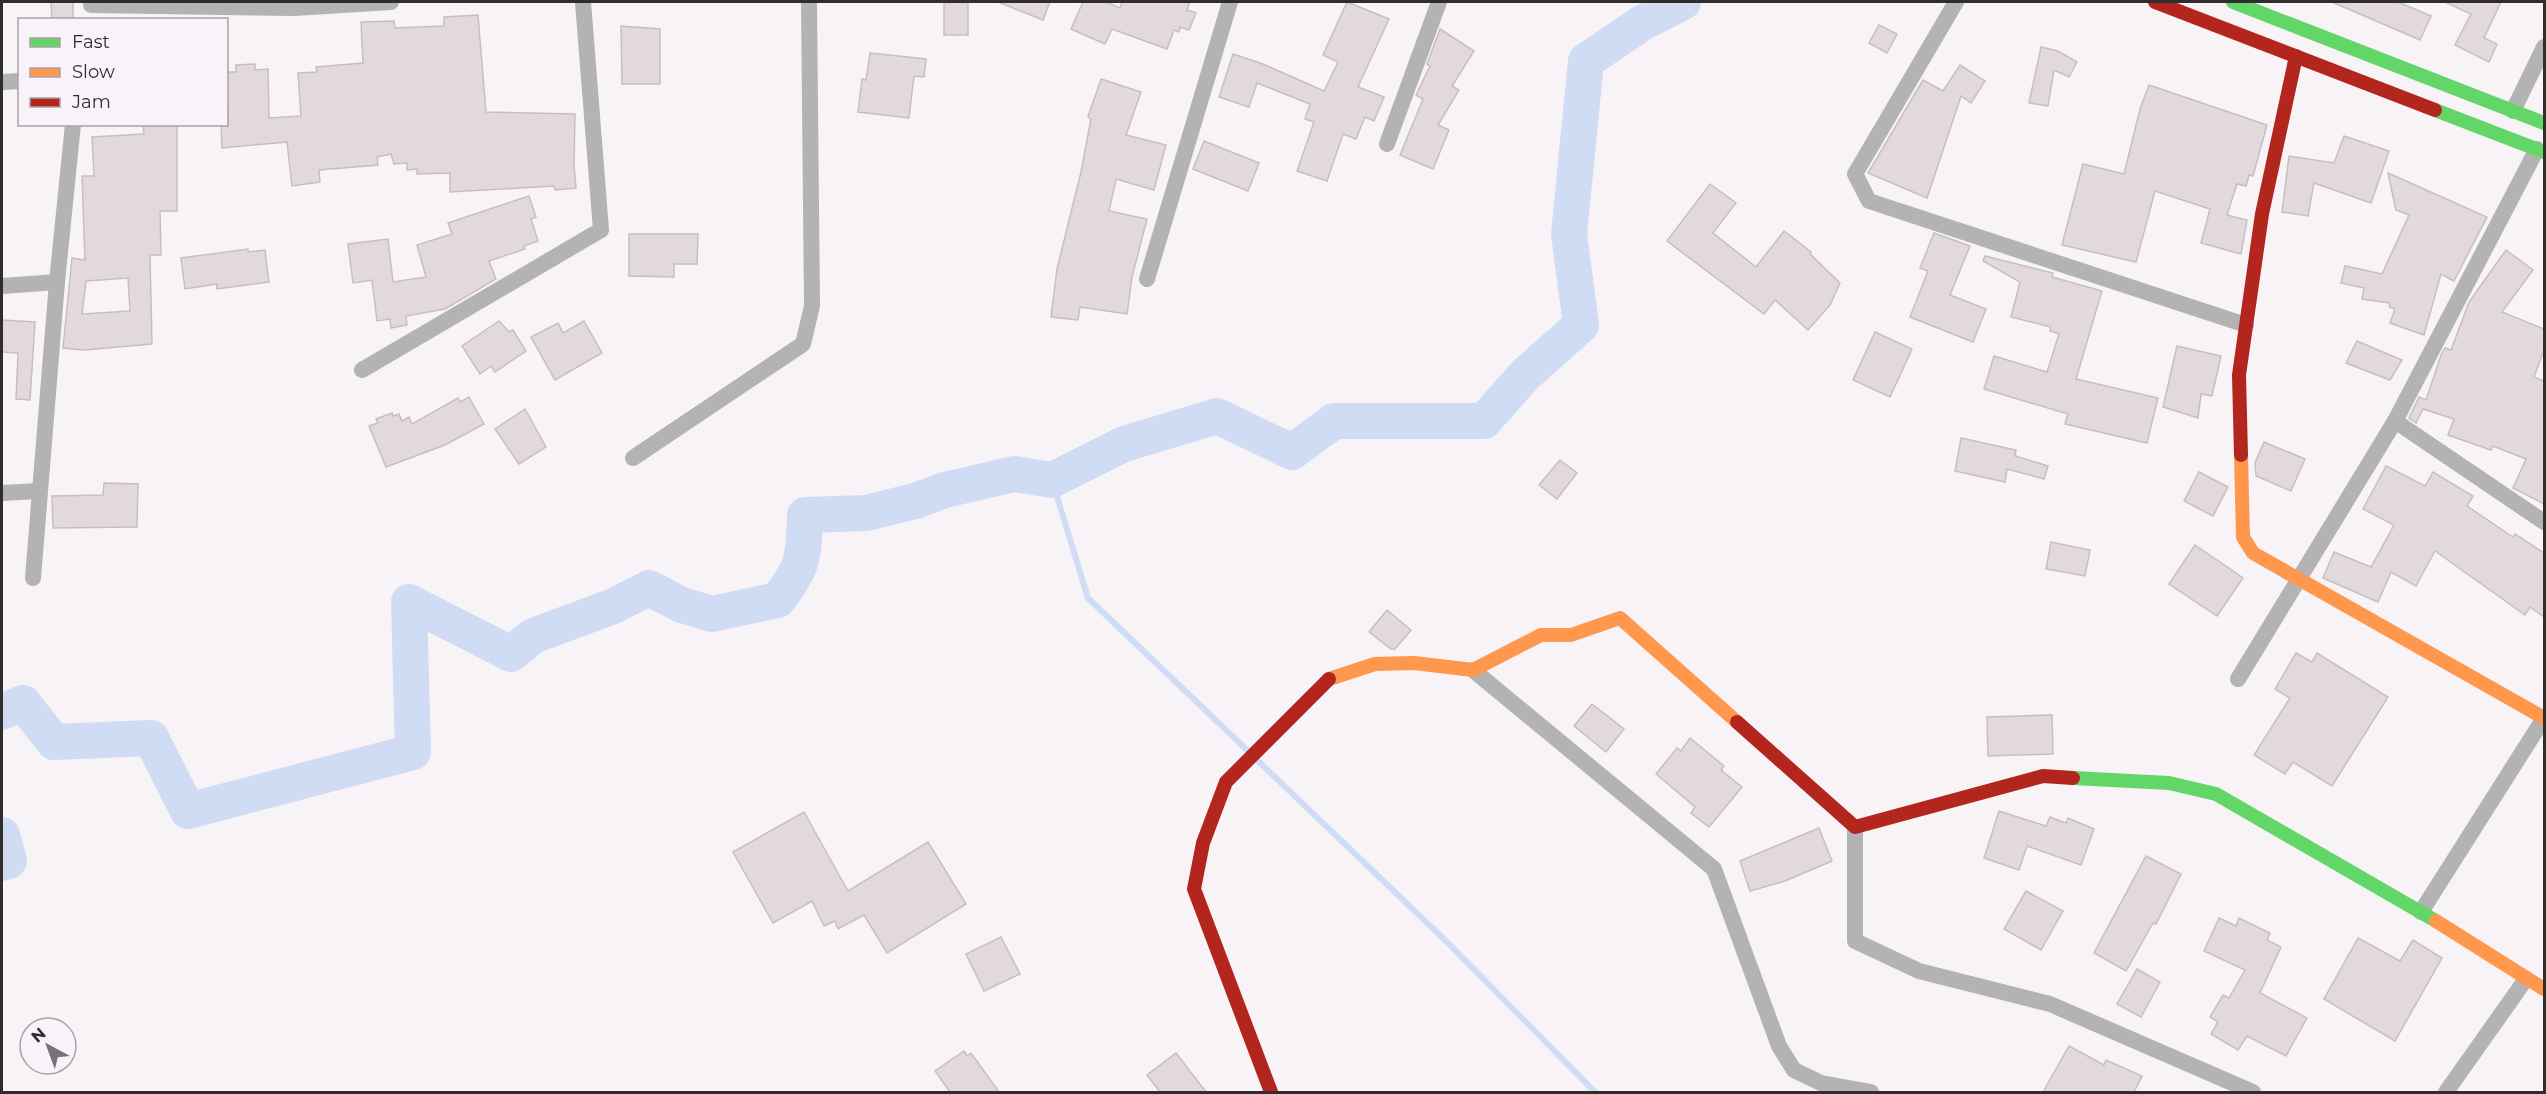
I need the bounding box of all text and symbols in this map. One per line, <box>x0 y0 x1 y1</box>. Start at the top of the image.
legend <box>18 18 228 126</box>
text: Fast <box>72 31 110 53</box>
text: Slow <box>72 61 115 83</box>
text: Jam <box>71 91 111 113</box>
north arrow <box>18 1016 78 1076</box>
text: N <box>27 1024 50 1046</box>

